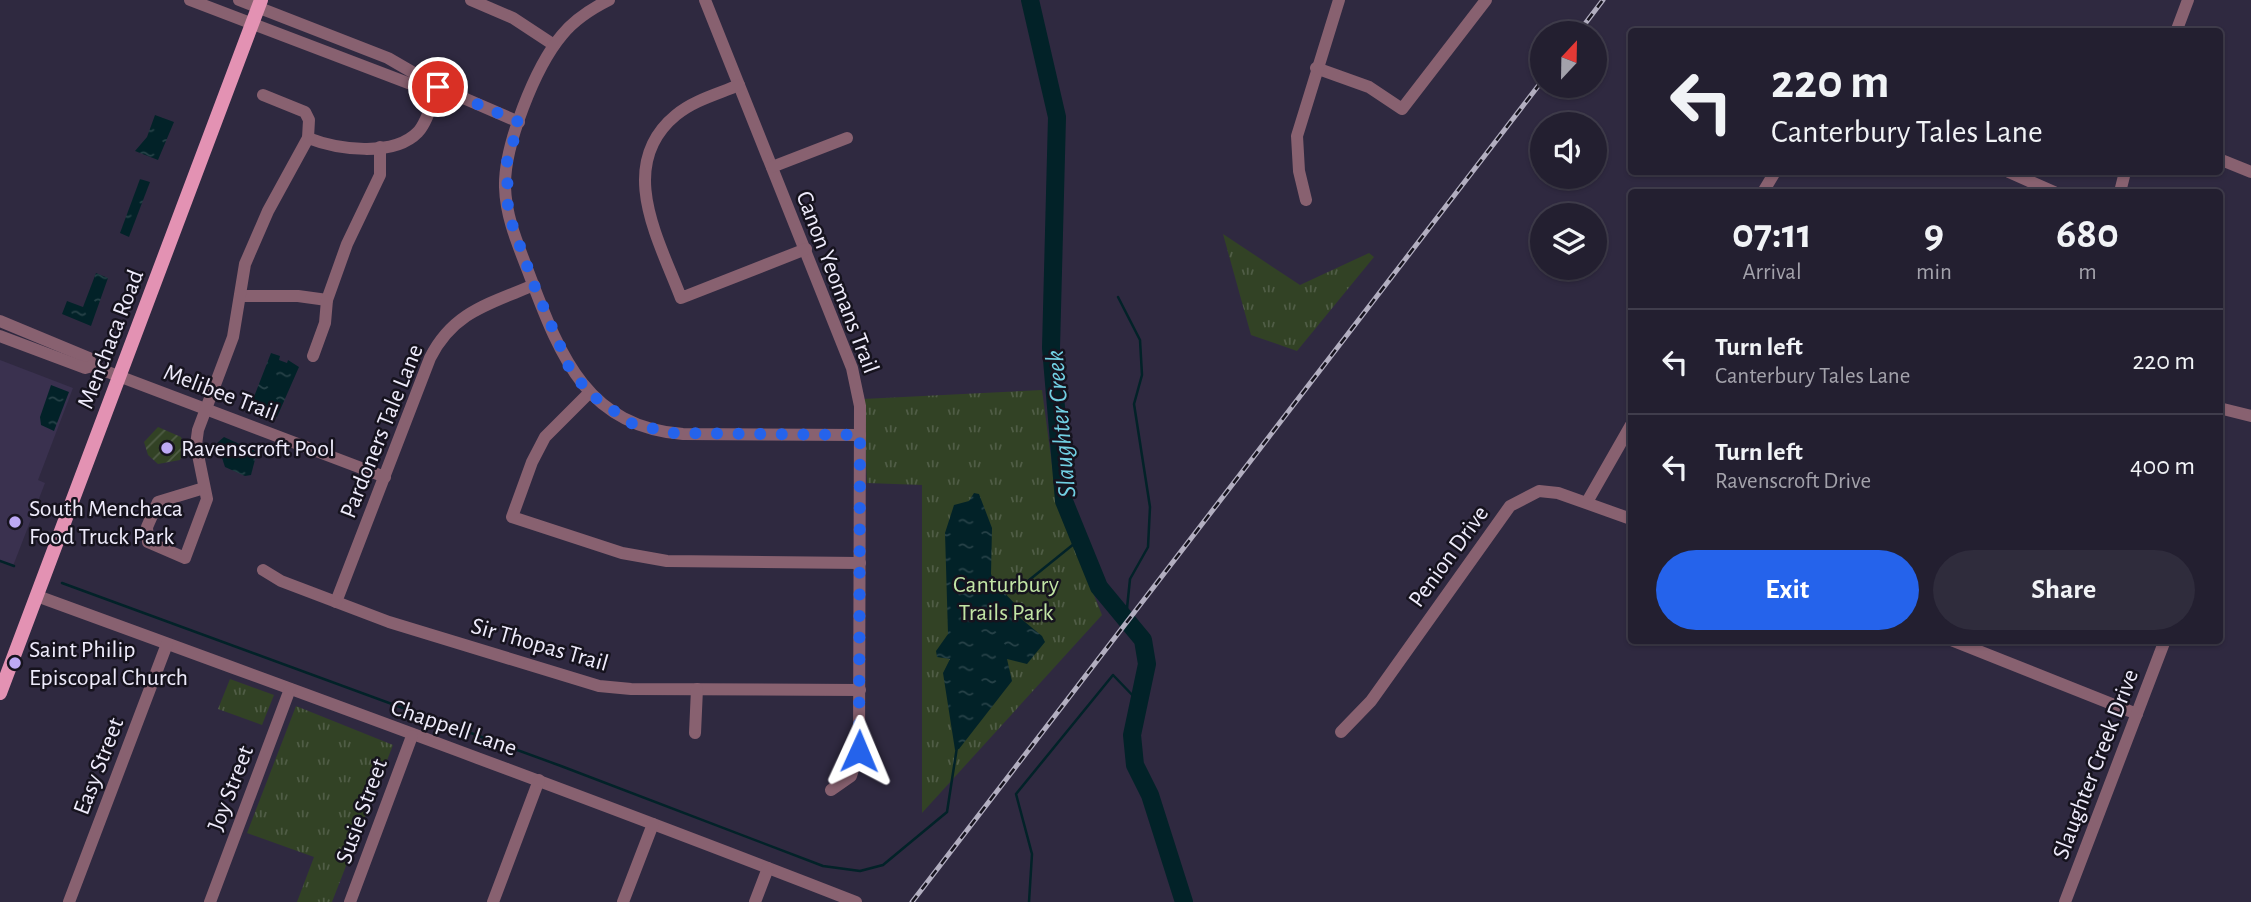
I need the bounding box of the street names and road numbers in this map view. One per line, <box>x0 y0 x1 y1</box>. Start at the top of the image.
street label: Canon Yeomans Trail <box>791 188 883 377</box>
street label: Menchaca Road <box>73 267 148 412</box>
street label: Pardoners Tale Lane <box>336 341 428 522</box>
street label: Melibee Trail <box>160 360 281 426</box>
street label: Penion Drive <box>1404 502 1493 612</box>
street label: Sir Thopas Trail <box>468 614 611 676</box>
street label: Slaughter Creek Drive <box>2049 666 2143 863</box>
street label: Chappell Lane <box>388 695 520 761</box>
street label: Easy Street <box>69 714 128 818</box>
street label: Joy Street <box>204 742 258 834</box>
street label: Susie Street <box>332 755 392 867</box>

